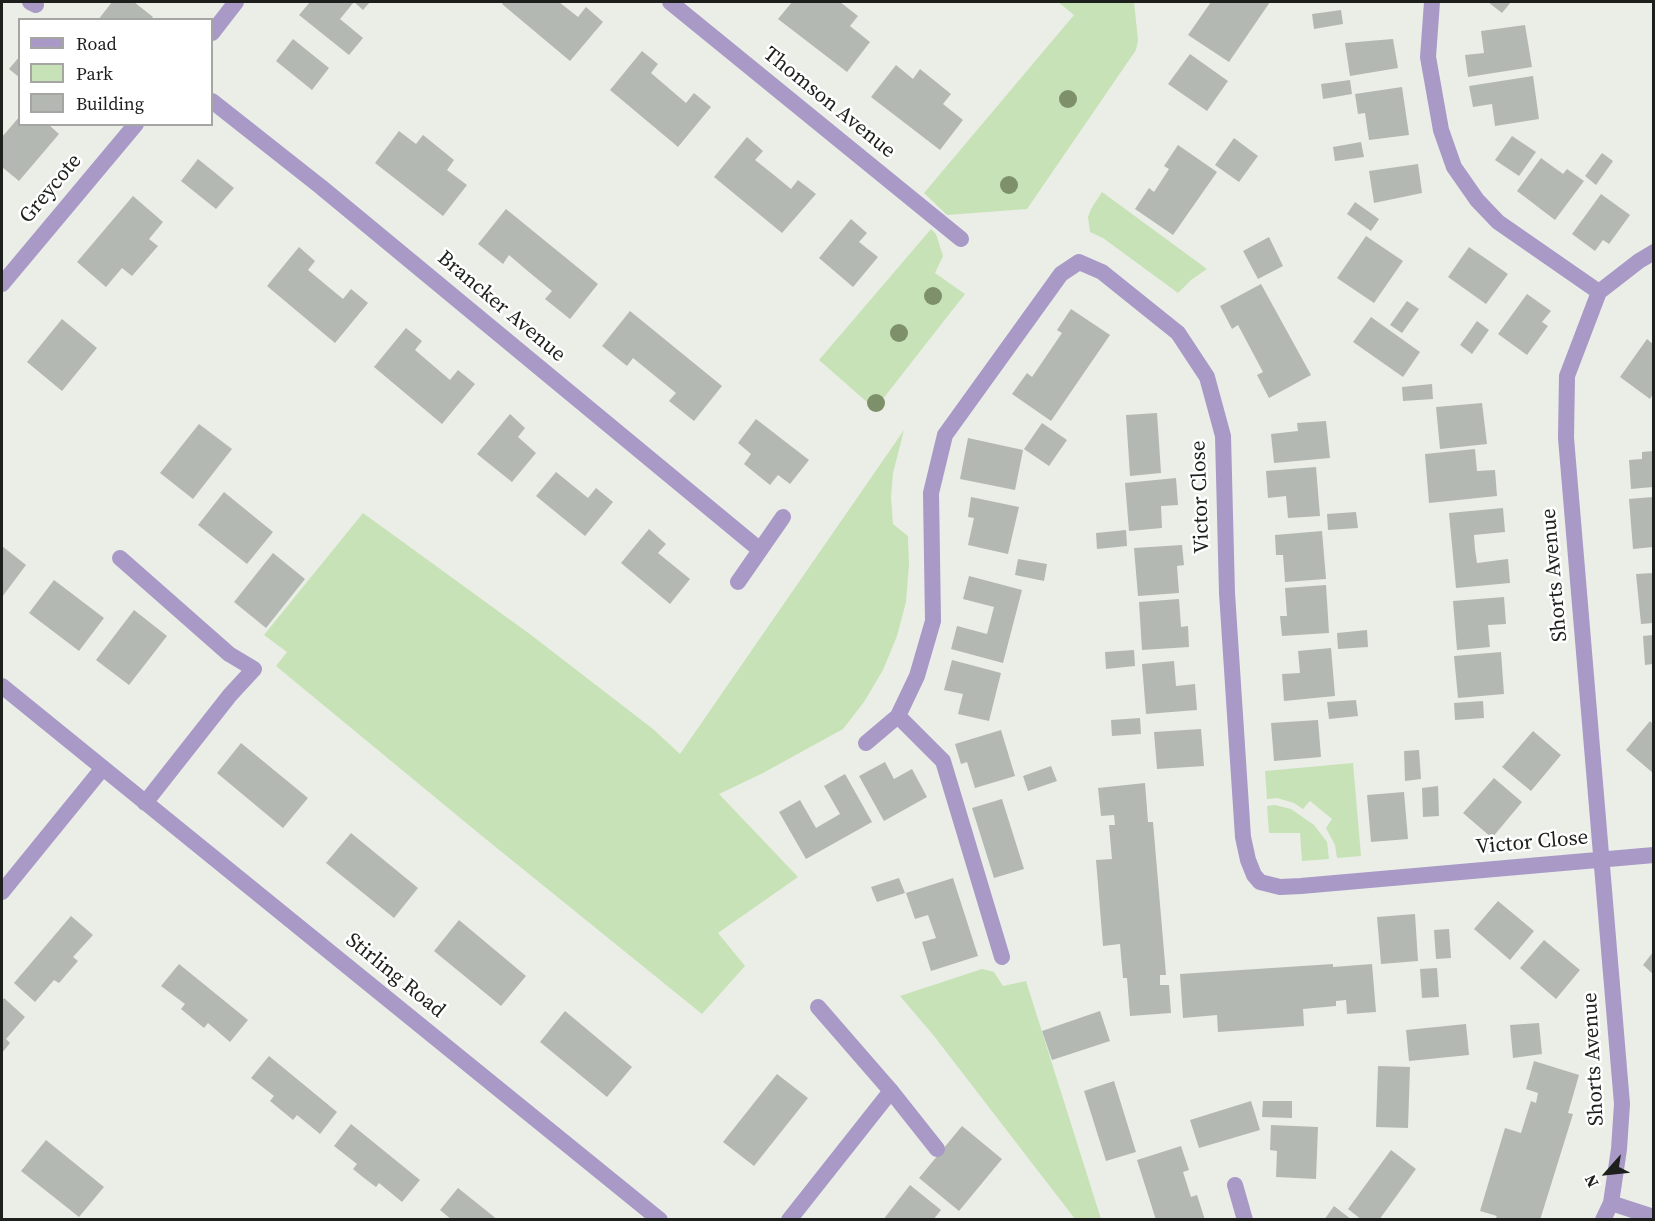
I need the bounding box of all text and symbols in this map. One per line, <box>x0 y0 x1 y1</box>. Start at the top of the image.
legend <box>18 18 213 126</box>
text: Road <box>76 31 117 56</box>
street label: Thomson Avenue <box>758 42 900 164</box>
text: Park <box>76 61 113 86</box>
text: Building <box>76 91 144 116</box>
street label: Greycote <box>15 149 87 229</box>
street label: Brancker Avenue <box>432 246 570 368</box>
street label: Victor Close <box>1186 440 1216 554</box>
street label: Shorts Avenue <box>1537 507 1573 643</box>
street label: Victor Close <box>1475 826 1589 860</box>
street label: Stirling Road <box>340 928 450 1024</box>
street label: Shorts Avenue <box>1578 992 1610 1126</box>
north arrow <box>1577 1143 1637 1203</box>
text: N <box>1579 1171 1603 1191</box>

